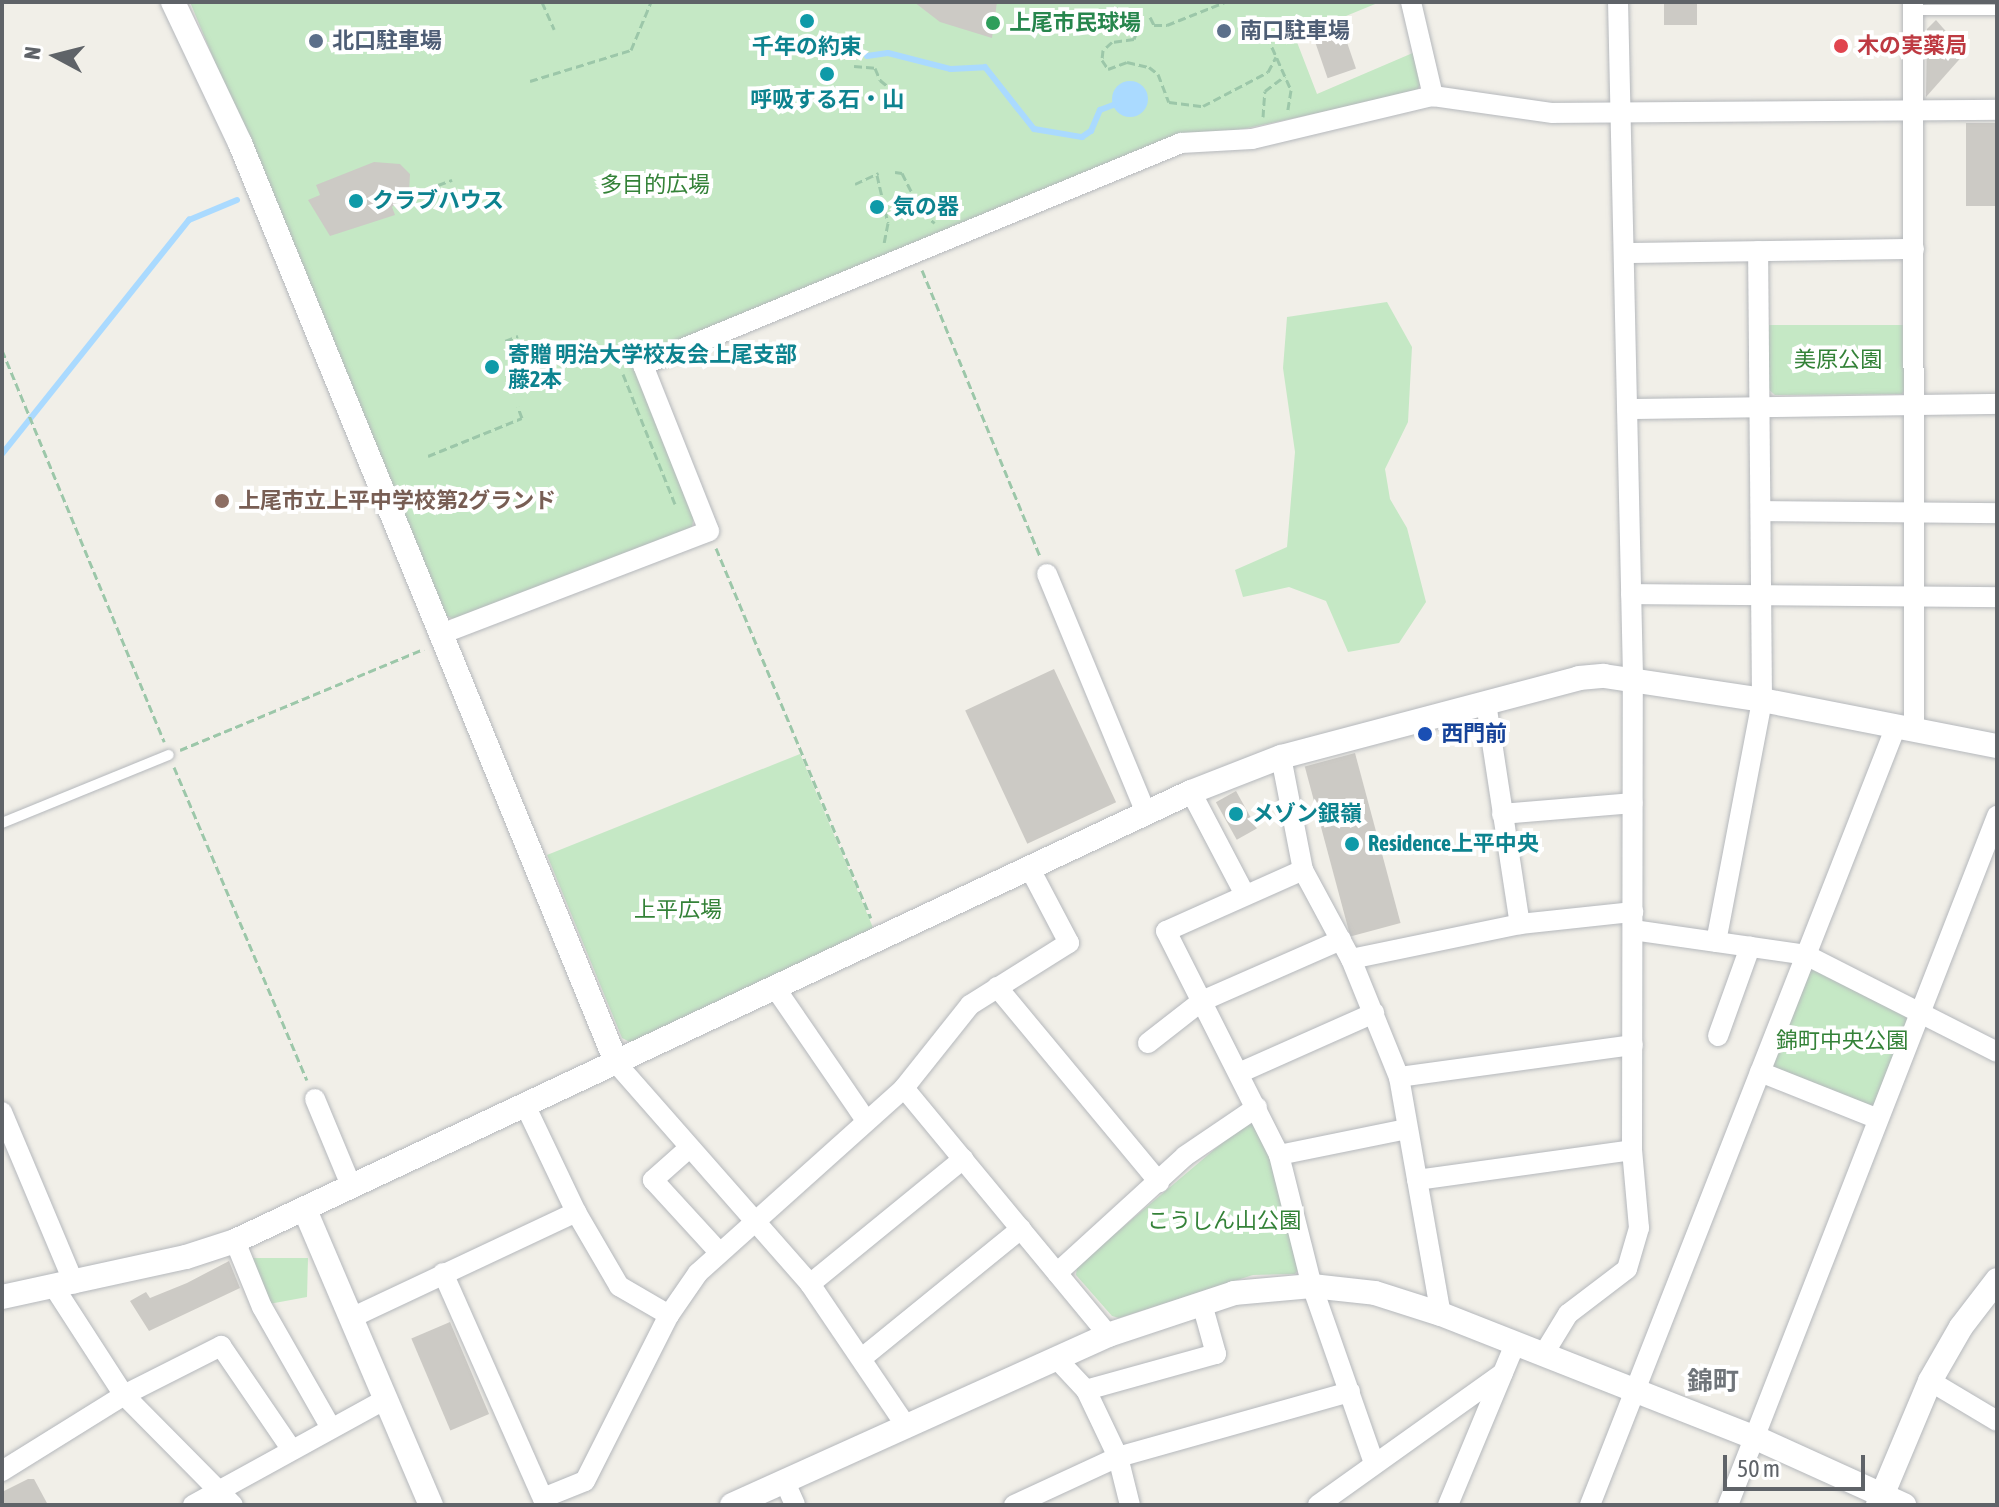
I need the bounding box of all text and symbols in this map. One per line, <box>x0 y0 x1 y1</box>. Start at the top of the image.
place label: 上尾市民球場 <box>1009 10 1141 36</box>
marker: 千年の約束 <box>798 12 816 30</box>
marker: 上尾市民球場 <box>984 14 1002 32</box>
north arrow <box>16 16 96 96</box>
place label: 南口駐車場 <box>1240 18 1350 44</box>
marker: 南口駐車場 <box>1215 22 1233 40</box>
place label: 北口駐車場 <box>332 28 442 54</box>
marker: 北口駐車場 <box>307 32 325 50</box>
place label: 木の実薬局 <box>1857 33 1967 59</box>
place label: 千年の約束 <box>752 34 862 60</box>
marker: 木の実薬局 <box>1832 37 1850 55</box>
text: N <box>18 45 46 61</box>
marker: 呼吸する石・山 <box>818 65 836 83</box>
place label: 呼吸する石・山 <box>750 87 904 113</box>
park label: 多目的広場 <box>600 172 710 198</box>
place label: クラブハウス <box>372 188 504 214</box>
marker: クラブハウス <box>347 192 365 210</box>
place label: 気の器 <box>893 194 959 220</box>
marker: 気の器 <box>868 198 886 216</box>
place label: 寄贈 明治大学校友会上尾支部 藤2本 <box>508 341 797 392</box>
park label: 美原公園 <box>1794 347 1882 373</box>
marker: 寄贈 明治大学校友会上尾支部 藤2本 <box>483 358 501 376</box>
place label: 上尾市立上平中学校第2グランド <box>238 488 556 514</box>
marker: 上尾市立上平中学校第2グランド <box>213 492 231 510</box>
place label: 西門前 <box>1441 721 1507 747</box>
marker: 西門前 <box>1416 725 1434 743</box>
place label: メゾン銀嶺 <box>1252 801 1362 827</box>
marker: メゾン銀嶺 <box>1227 805 1245 823</box>
place label: Residence上平中央 <box>1368 831 1539 857</box>
marker: Residence上平中央 <box>1343 835 1361 853</box>
park label: 上平広場 <box>634 897 722 923</box>
park label: 錦町中央公園 <box>1776 1028 1908 1054</box>
park label: こうしん山公園 <box>1147 1208 1301 1234</box>
district label: 錦町 <box>1687 1366 1739 1398</box>
scale bar <box>1727 1439 1869 1489</box>
text: 50 m <box>1737 1455 1780 1482</box>

